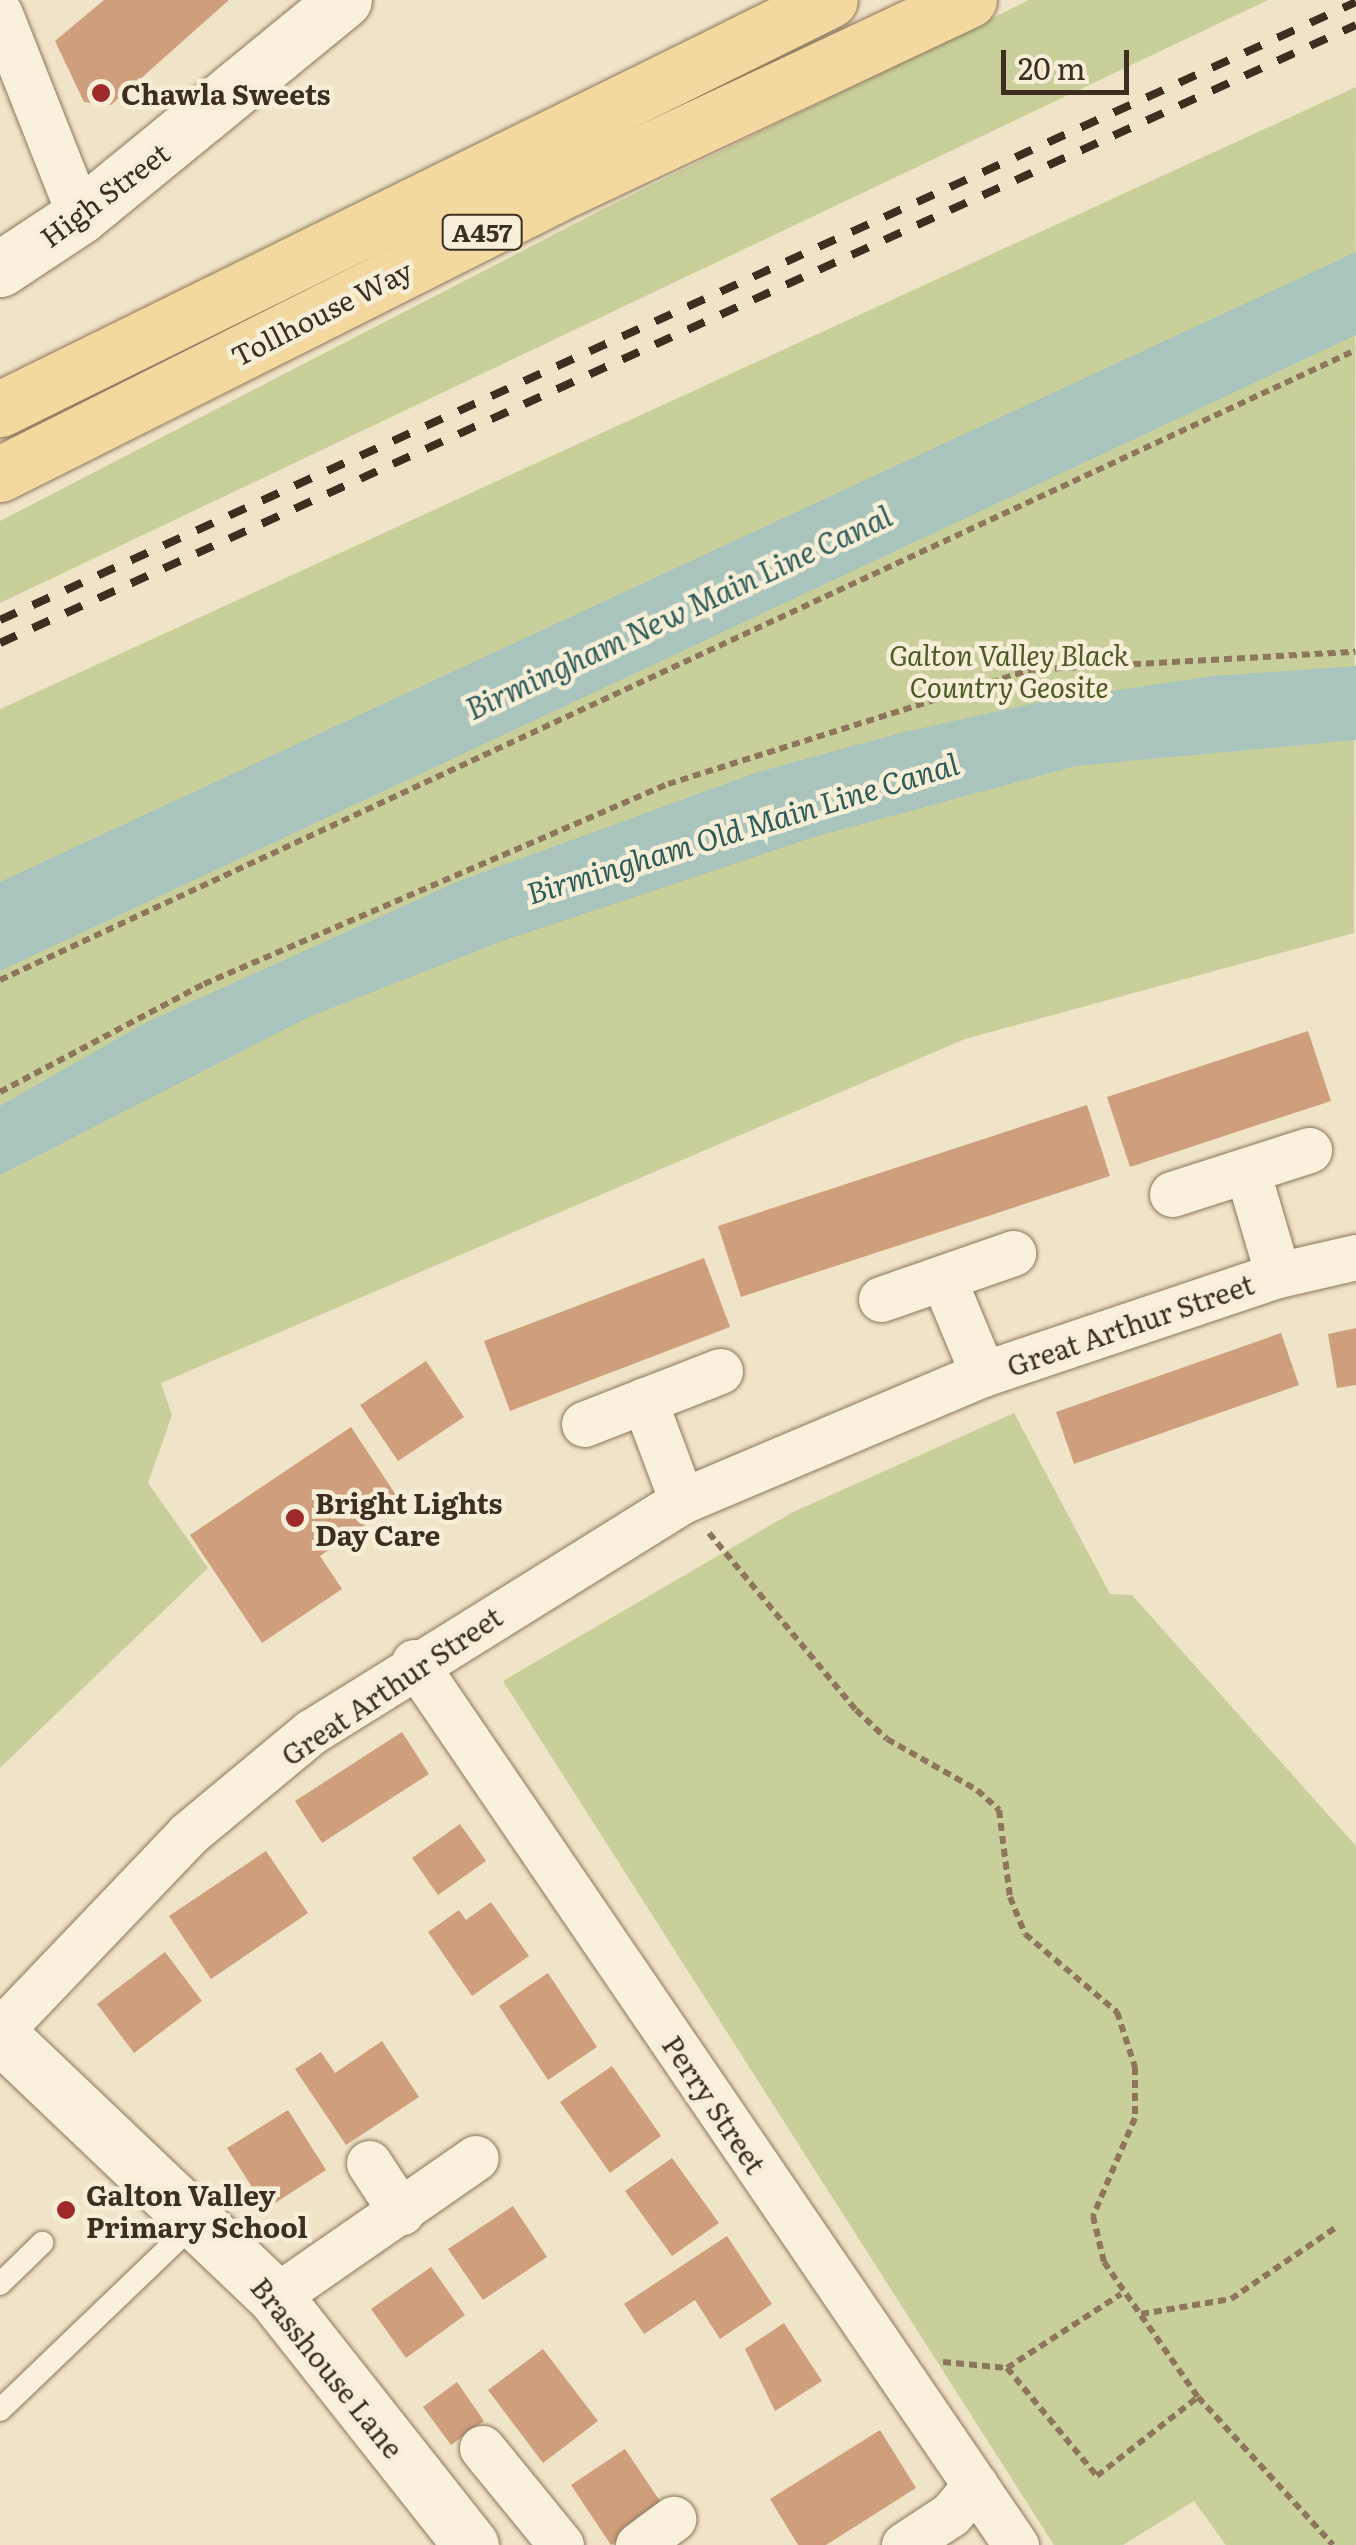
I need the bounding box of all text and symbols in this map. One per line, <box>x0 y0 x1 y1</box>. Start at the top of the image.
scale bar <box>1006 30 1134 92</box>
text: 20 m <box>1018 45 1086 89</box>
place label: Chawla Sweets <box>121 76 331 110</box>
marker: Chawla Sweets <box>90 82 112 104</box>
street label: High Street <box>33 135 175 253</box>
road number: A457 <box>440 212 524 252</box>
street label: Tollhouse Way <box>225 252 417 372</box>
water label: Birmingham New Main Line Canal <box>459 496 897 726</box>
park label: Galton Valley Black Country Geosite <box>889 637 1129 703</box>
water label: Birmingham Old Main Line Canal <box>522 744 962 910</box>
street label: Great Arthur Street <box>1002 1266 1258 1382</box>
place label: Bright Lights Day Care <box>315 1485 502 1551</box>
marker: Bright Lights Day Care <box>284 1507 306 1529</box>
street label: Great Arthur Street <box>274 1599 508 1771</box>
street label: Perry Street <box>656 2029 774 2179</box>
place label: Galton Valley Primary School <box>86 2177 308 2243</box>
marker: Galton Valley Primary School <box>55 2199 77 2221</box>
street label: Brasshouse Lane <box>245 2270 411 2464</box>

